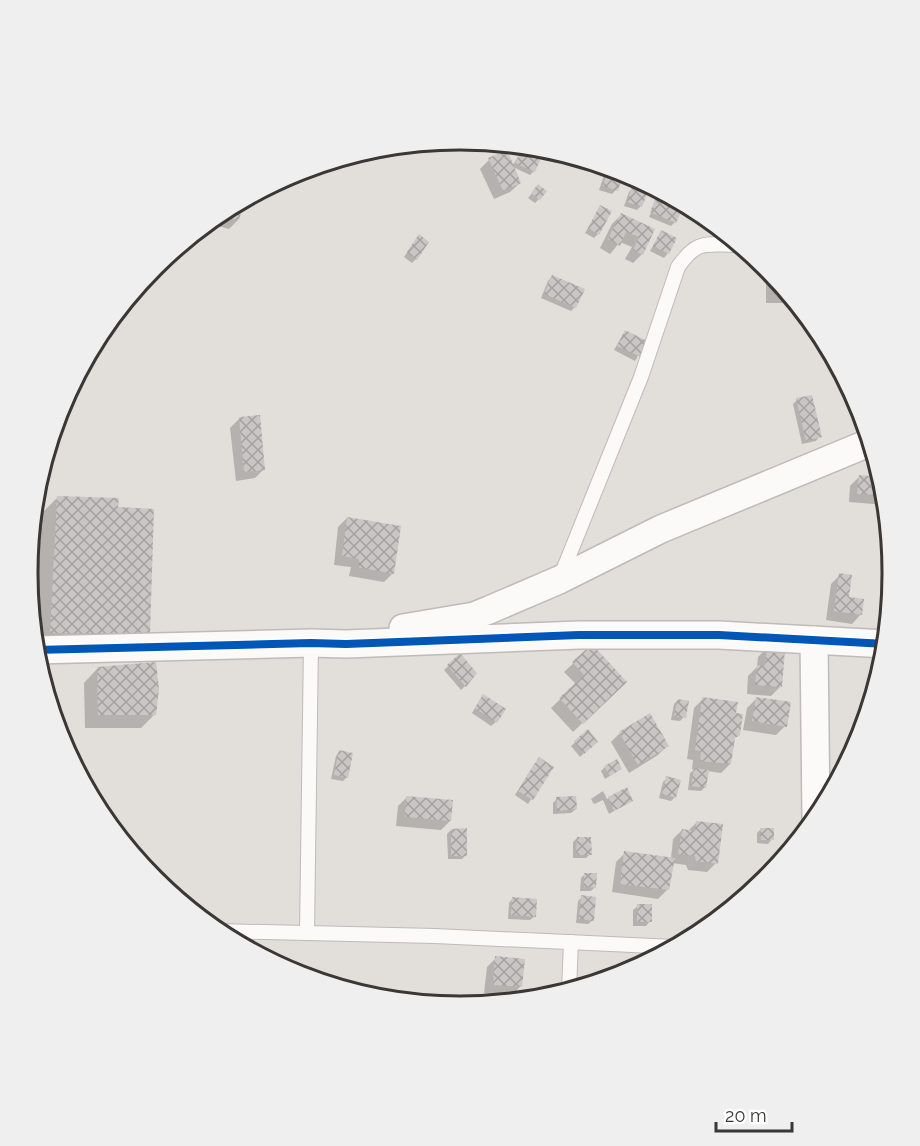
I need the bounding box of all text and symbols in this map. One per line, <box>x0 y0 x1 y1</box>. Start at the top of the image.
scale bar <box>716 1095 792 1133</box>
text: 20 m <box>725 1105 767 1126</box>

